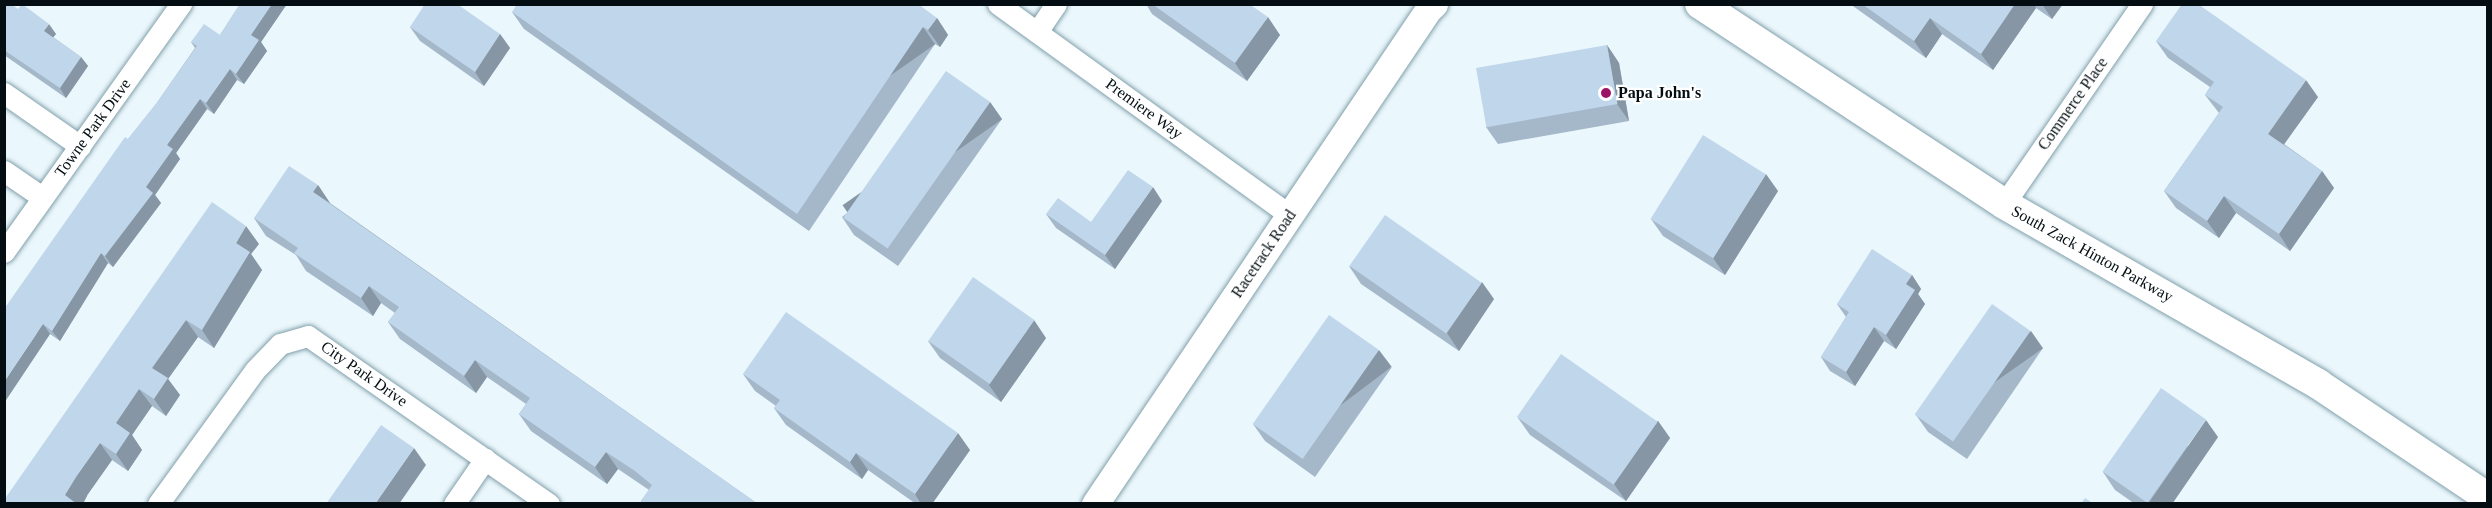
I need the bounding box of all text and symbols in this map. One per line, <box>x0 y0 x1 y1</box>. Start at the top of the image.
street label: Commerce Place <box>2034 54 2112 154</box>
street label: Towne Park Drive <box>51 75 135 181</box>
street label: Premiere Way <box>1102 75 1186 143</box>
place label: Papa John's <box>1618 83 1701 103</box>
marker: Papa John's <box>1599 86 1613 100</box>
street label: South Zack Hinton Parkway <box>2008 202 2176 306</box>
street label: Racetrack Road <box>1228 206 1300 302</box>
street label: City Park Drive <box>317 337 411 411</box>

